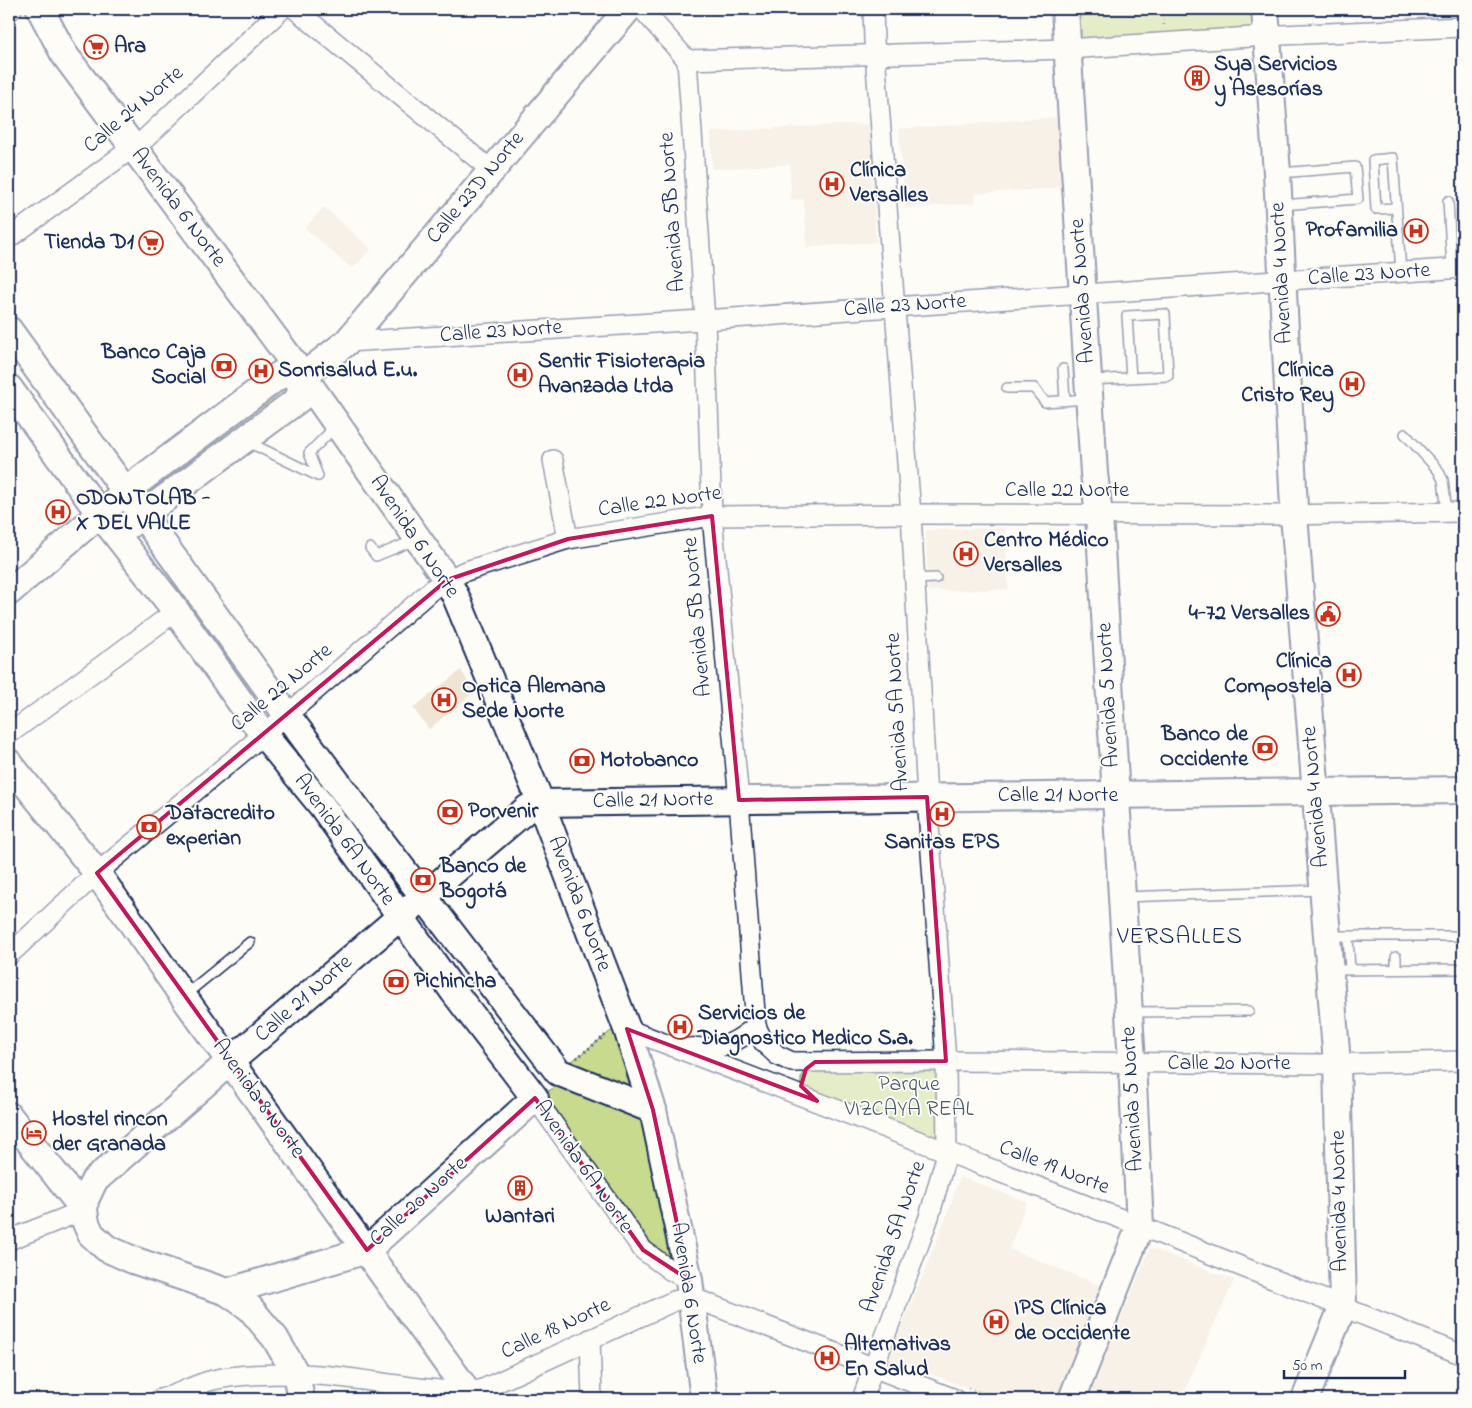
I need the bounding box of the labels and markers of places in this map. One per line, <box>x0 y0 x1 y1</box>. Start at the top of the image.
place label: Ara <box>114 31 146 63</box>
supermarket icon: Ara <box>83 34 109 60</box>
place label: Sya Servicios y Asesorías <box>1214 49 1337 107</box>
building icon: Sya Servicios y Asesorías <box>1184 65 1210 91</box>
place label: Clínica Versalles <box>849 155 929 212</box>
hospital icon: Clínica Versalles <box>819 171 845 197</box>
place label: Profamilia <box>1306 215 1398 247</box>
hospital icon: Profamilia <box>1403 218 1429 244</box>
place label: Tienda D1 <box>44 227 134 259</box>
supermarket icon: Tienda D1 <box>138 230 164 256</box>
place label: Banco Caja Social <box>101 337 206 394</box>
place label: Sentir Fisioterapia Avanzada Ltda <box>538 346 705 403</box>
bank icon: Banco Caja Social <box>211 353 237 379</box>
place label: Sonrisalud E.u. <box>278 355 418 387</box>
place label: Clínica Cristo Rey <box>1241 355 1334 413</box>
hospital icon: Sonrisalud E.u. <box>248 358 274 384</box>
hospital icon: Sentir Fisioterapia Avanzada Ltda <box>507 362 533 388</box>
hospital icon: Clínica Cristo Rey <box>1339 371 1365 397</box>
place label: ODONTOLAB - X DEL VALLE <box>76 483 210 540</box>
hospital icon: ODONTOLAB - X DEL VALLE <box>45 499 71 525</box>
place label: Centro Médico Versalles <box>983 525 1109 582</box>
hospital icon: Centro Médico Versalles <box>953 541 979 567</box>
place label: 4-72 Versalles <box>1189 598 1310 630</box>
public building icon: 4-72 Versalles <box>1315 601 1341 627</box>
place label: Clínica Compostela <box>1224 646 1332 703</box>
hospital icon: Clínica Compostela <box>1336 662 1362 688</box>
place label: Optica Alemana Sede Norte <box>462 671 606 728</box>
hospital icon: Optica Alemana Sede Norte <box>431 687 457 713</box>
place label: Banco de Occidente <box>1160 719 1249 776</box>
bank icon: Banco de Occidente <box>1252 735 1278 761</box>
place label: Motobanco <box>600 745 699 777</box>
bank icon: Motobanco <box>569 748 595 774</box>
place label: Porvenir <box>468 796 539 828</box>
place label: Datacredito experian <box>165 798 275 855</box>
bank icon: Porvenir <box>437 799 463 825</box>
hospital icon: Sanitas EPS <box>929 801 955 827</box>
bank icon: Datacredito experian <box>136 814 162 840</box>
place label: Sanitas EPS <box>884 827 1000 859</box>
place label: Banco de Bogotá <box>439 851 528 909</box>
bank icon: Banco de Bogotá <box>410 867 436 893</box>
place label: Pichincha <box>414 966 497 998</box>
bank icon: Pichincha <box>383 969 409 995</box>
place label: Servicios de Diagnostico Medico S.a. <box>697 998 913 1056</box>
hospital icon: Servicios de Diagnostico Medico S.a. <box>667 1014 693 1040</box>
place label: Hostel rincon der Granada <box>52 1104 168 1161</box>
hotel icon: Hostel rincon der Granada <box>21 1120 47 1146</box>
building icon: Wantari <box>507 1175 533 1201</box>
place label: Wantari <box>485 1201 555 1233</box>
place label: IPS Clínica de Occidente <box>1014 1293 1131 1350</box>
hospital icon: IPS Clínica de Occidente <box>983 1309 1009 1335</box>
place label: Alternativas En Salud <box>844 1329 951 1386</box>
hospital icon: Alternativas En Salud <box>814 1345 840 1371</box>

